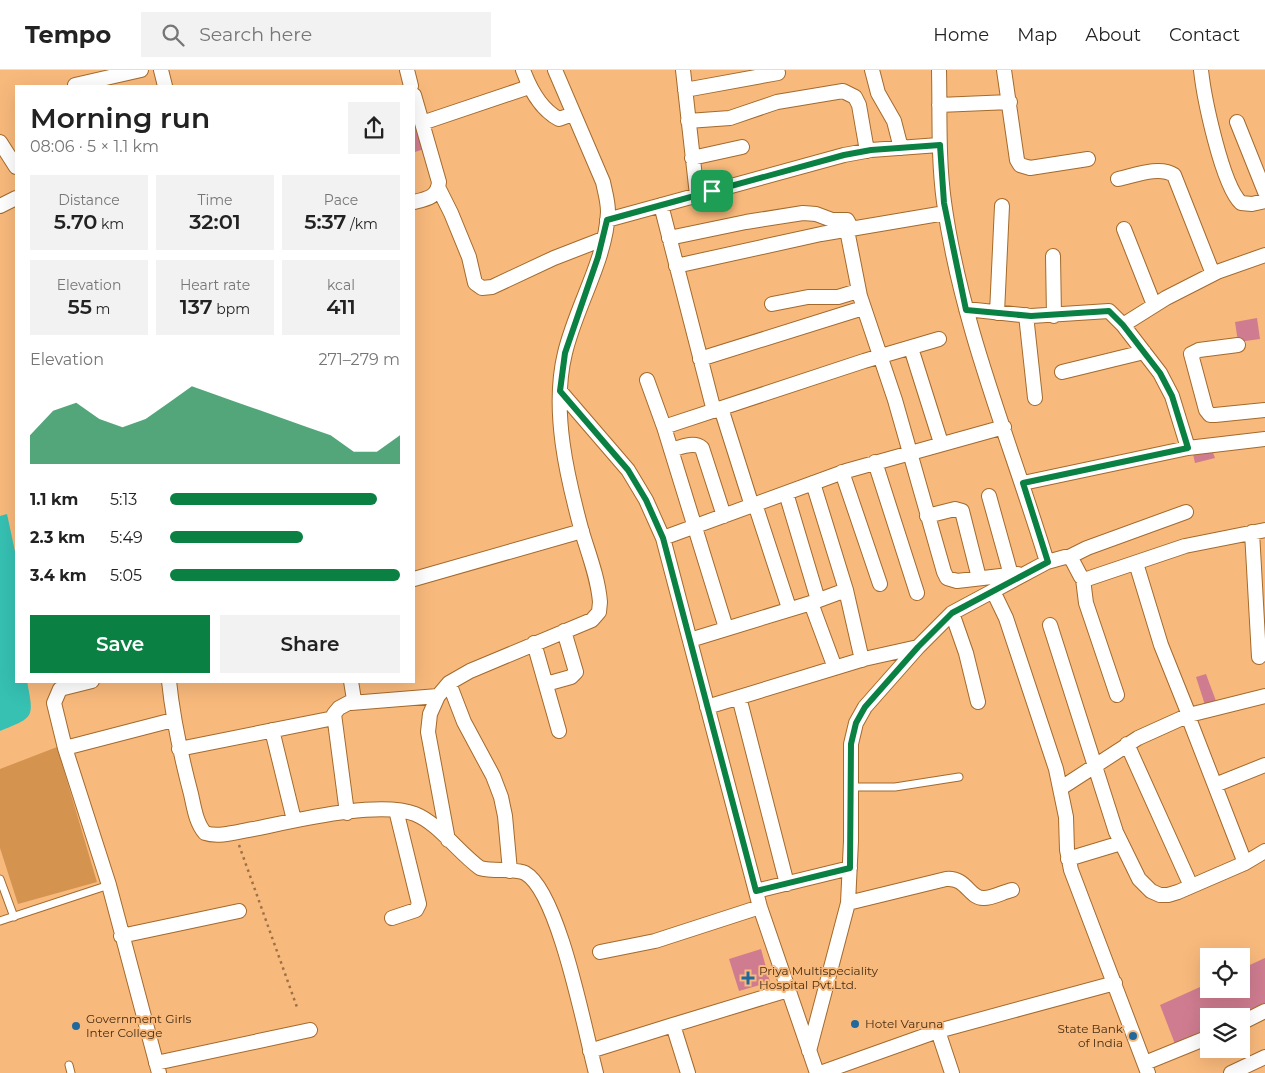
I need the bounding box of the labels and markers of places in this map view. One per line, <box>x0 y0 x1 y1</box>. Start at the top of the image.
pin <box>691 170 733 212</box>
place label: Priya Multispeciality Hospital Pvt.Ltd. <box>759 963 878 992</box>
marker: Priya Multispeciality Hospital Pvt.Ltd. <box>741 971 755 985</box>
place label: Government Girls Inter College <box>86 1011 192 1040</box>
place label: Hotel Varuna <box>865 1016 943 1031</box>
marker: Hotel Varuna <box>849 1018 861 1030</box>
marker: Government Girls Inter College <box>70 1020 82 1032</box>
place label: State Bank of India <box>1057 1021 1124 1050</box>
marker: State Bank of India <box>1127 1030 1139 1042</box>

